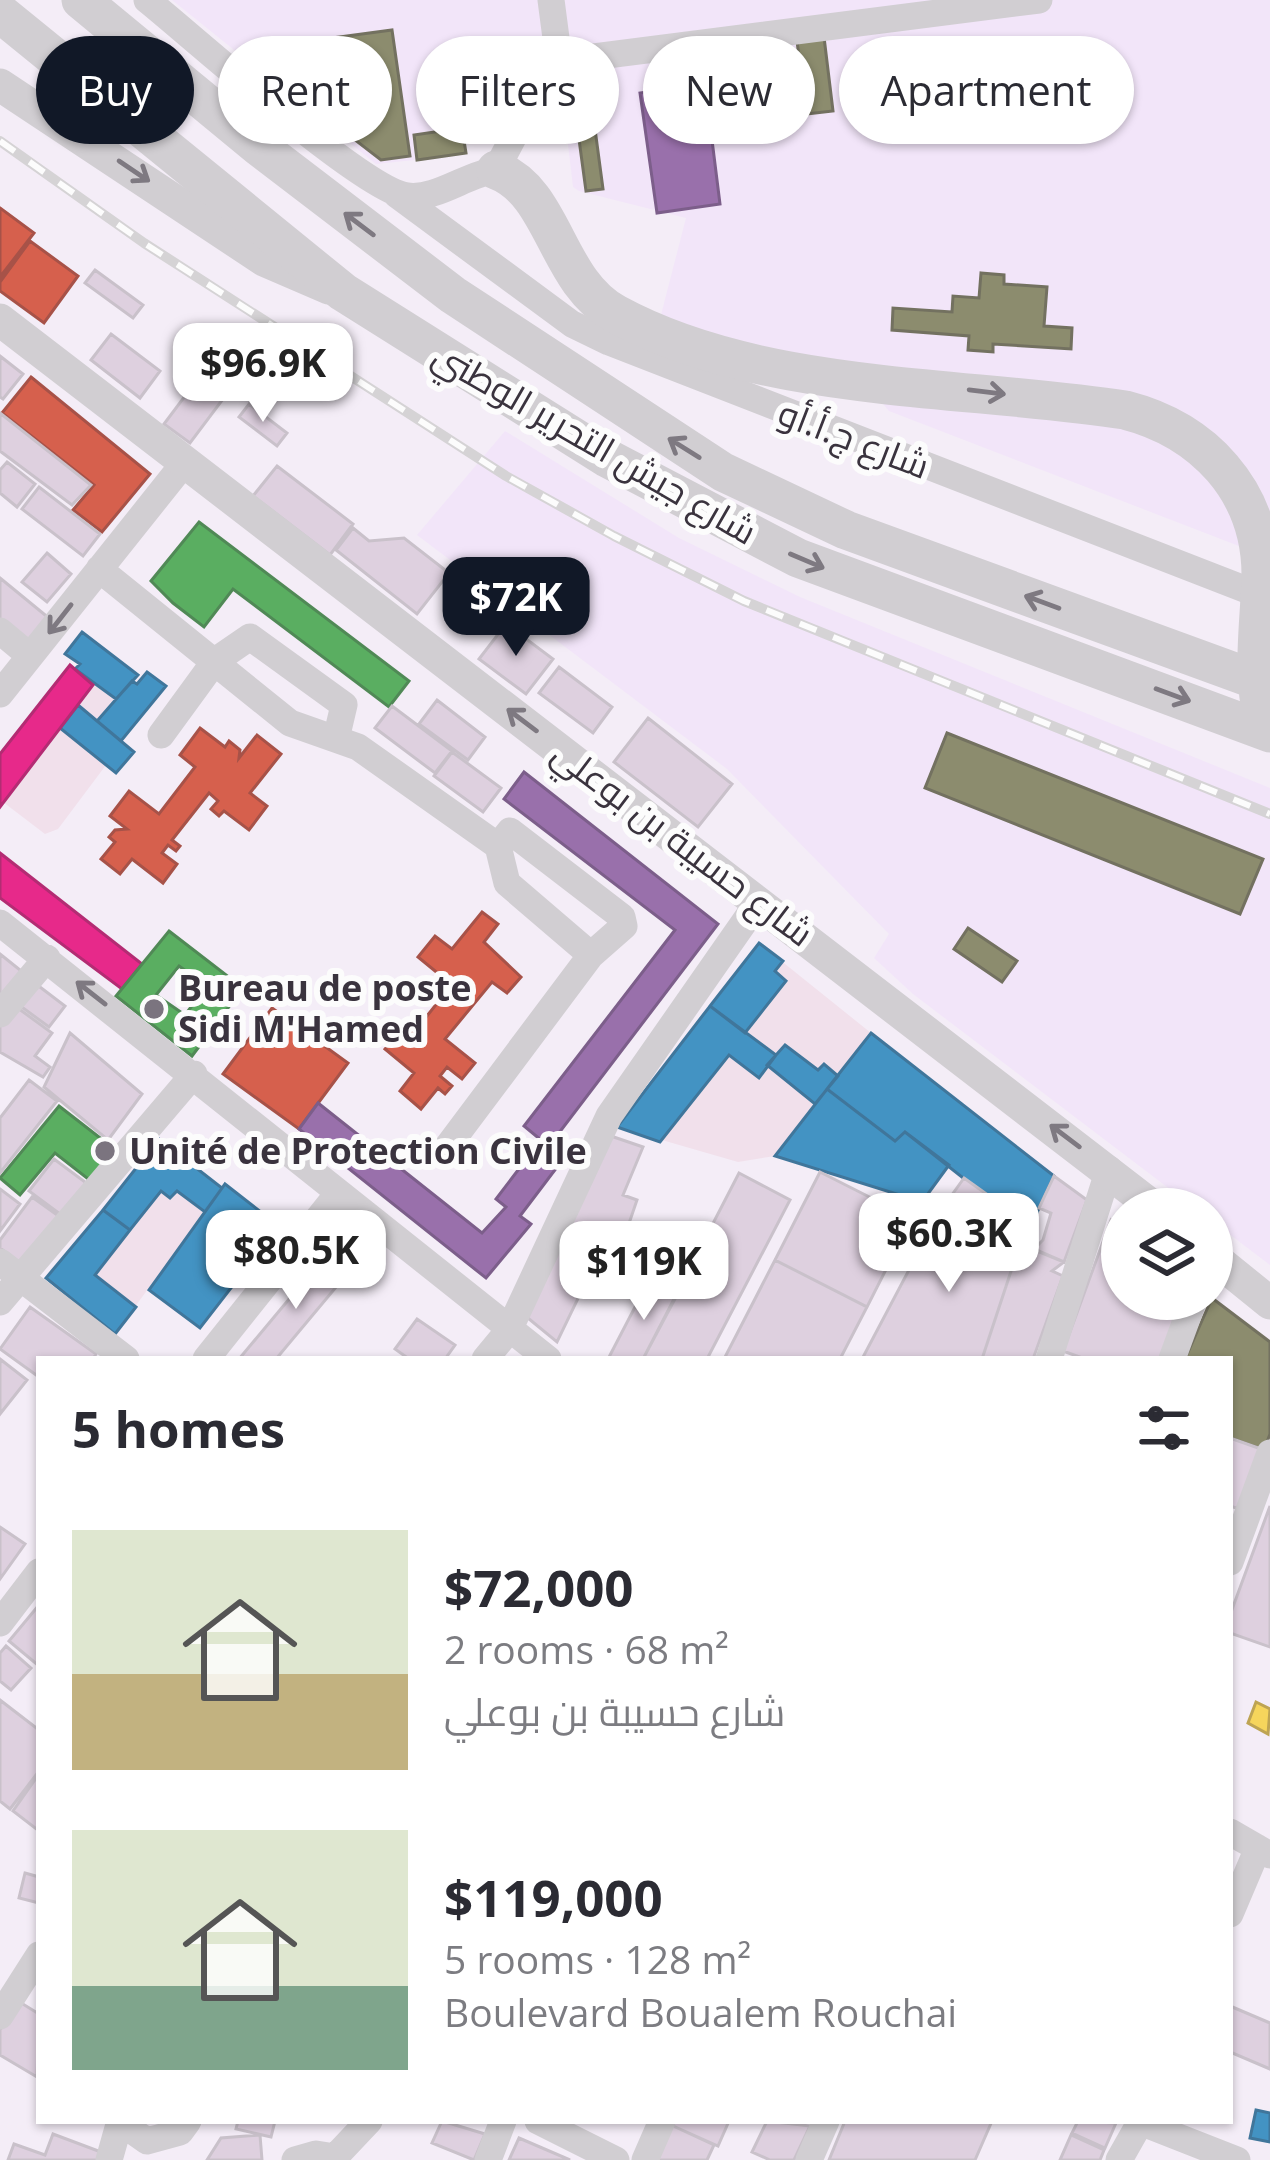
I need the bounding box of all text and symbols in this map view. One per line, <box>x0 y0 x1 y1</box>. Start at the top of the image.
chip: Buy <box>36 36 194 144</box>
chip: Rent <box>218 36 392 144</box>
chip: Filters <box>416 36 619 144</box>
chip: New <box>643 36 815 144</box>
chip: Apartment <box>839 36 1134 144</box>
one-way arrow <box>116 158 150 183</box>
one-way arrow <box>343 212 376 238</box>
pin: $96.9K <box>165 323 361 425</box>
street label: شارع جيش التحرير الوطني <box>422 330 766 560</box>
text: $96.9K <box>200 335 326 388</box>
one-way arrow <box>967 381 1006 403</box>
street label: شارع ج.أ.أو <box>771 387 937 491</box>
one-way arrow <box>668 436 702 460</box>
one-way arrow <box>788 551 824 573</box>
pin: $72K <box>445 557 587 659</box>
text: $72K <box>470 569 562 622</box>
one-way arrow <box>1024 590 1061 611</box>
one-way arrow <box>47 602 74 634</box>
one-way arrow <box>1153 686 1190 707</box>
one-way arrow <box>506 708 539 733</box>
street label: شارع حسيبة بن بوعلي <box>540 728 824 961</box>
place label: Bureau de poste Sidi M'Hamed <box>178 963 471 1053</box>
one-way arrow <box>76 980 108 1007</box>
marker: Bureau de poste Sidi M'Hamed <box>141 996 167 1022</box>
one-way arrow <box>1049 1124 1082 1149</box>
place label: Unité de Protection Civile <box>129 1126 587 1175</box>
marker: Unité de Protection Civile <box>92 1138 118 1164</box>
map controls <box>1101 1188 1233 1320</box>
button: layers <box>1101 1188 1233 1320</box>
pin: $60.3K <box>851 1193 1047 1295</box>
text: $60.3K <box>886 1205 1012 1258</box>
pin: $80.5K <box>198 1210 394 1312</box>
pin: $119K <box>560 1221 728 1323</box>
text: $80.5K <box>233 1222 359 1275</box>
text: $119K <box>586 1233 702 1286</box>
text: 5 homes <box>72 1393 285 1463</box>
icon: filters <box>1131 1395 1197 1461</box>
text: $72,000 <box>444 1552 634 1622</box>
icon: home <box>168 1578 312 1722</box>
text: 2 rooms · 68 m² <box>444 1622 729 1675</box>
text: شارع حسيبة بن بوعلي <box>444 1684 785 1737</box>
text: $119,000 <box>444 1862 663 1932</box>
icon: home <box>168 1878 312 2022</box>
text: 5 rooms · 128 m² <box>444 1932 751 1985</box>
text: Boulevard Boualem Rouchai <box>444 1985 957 2038</box>

